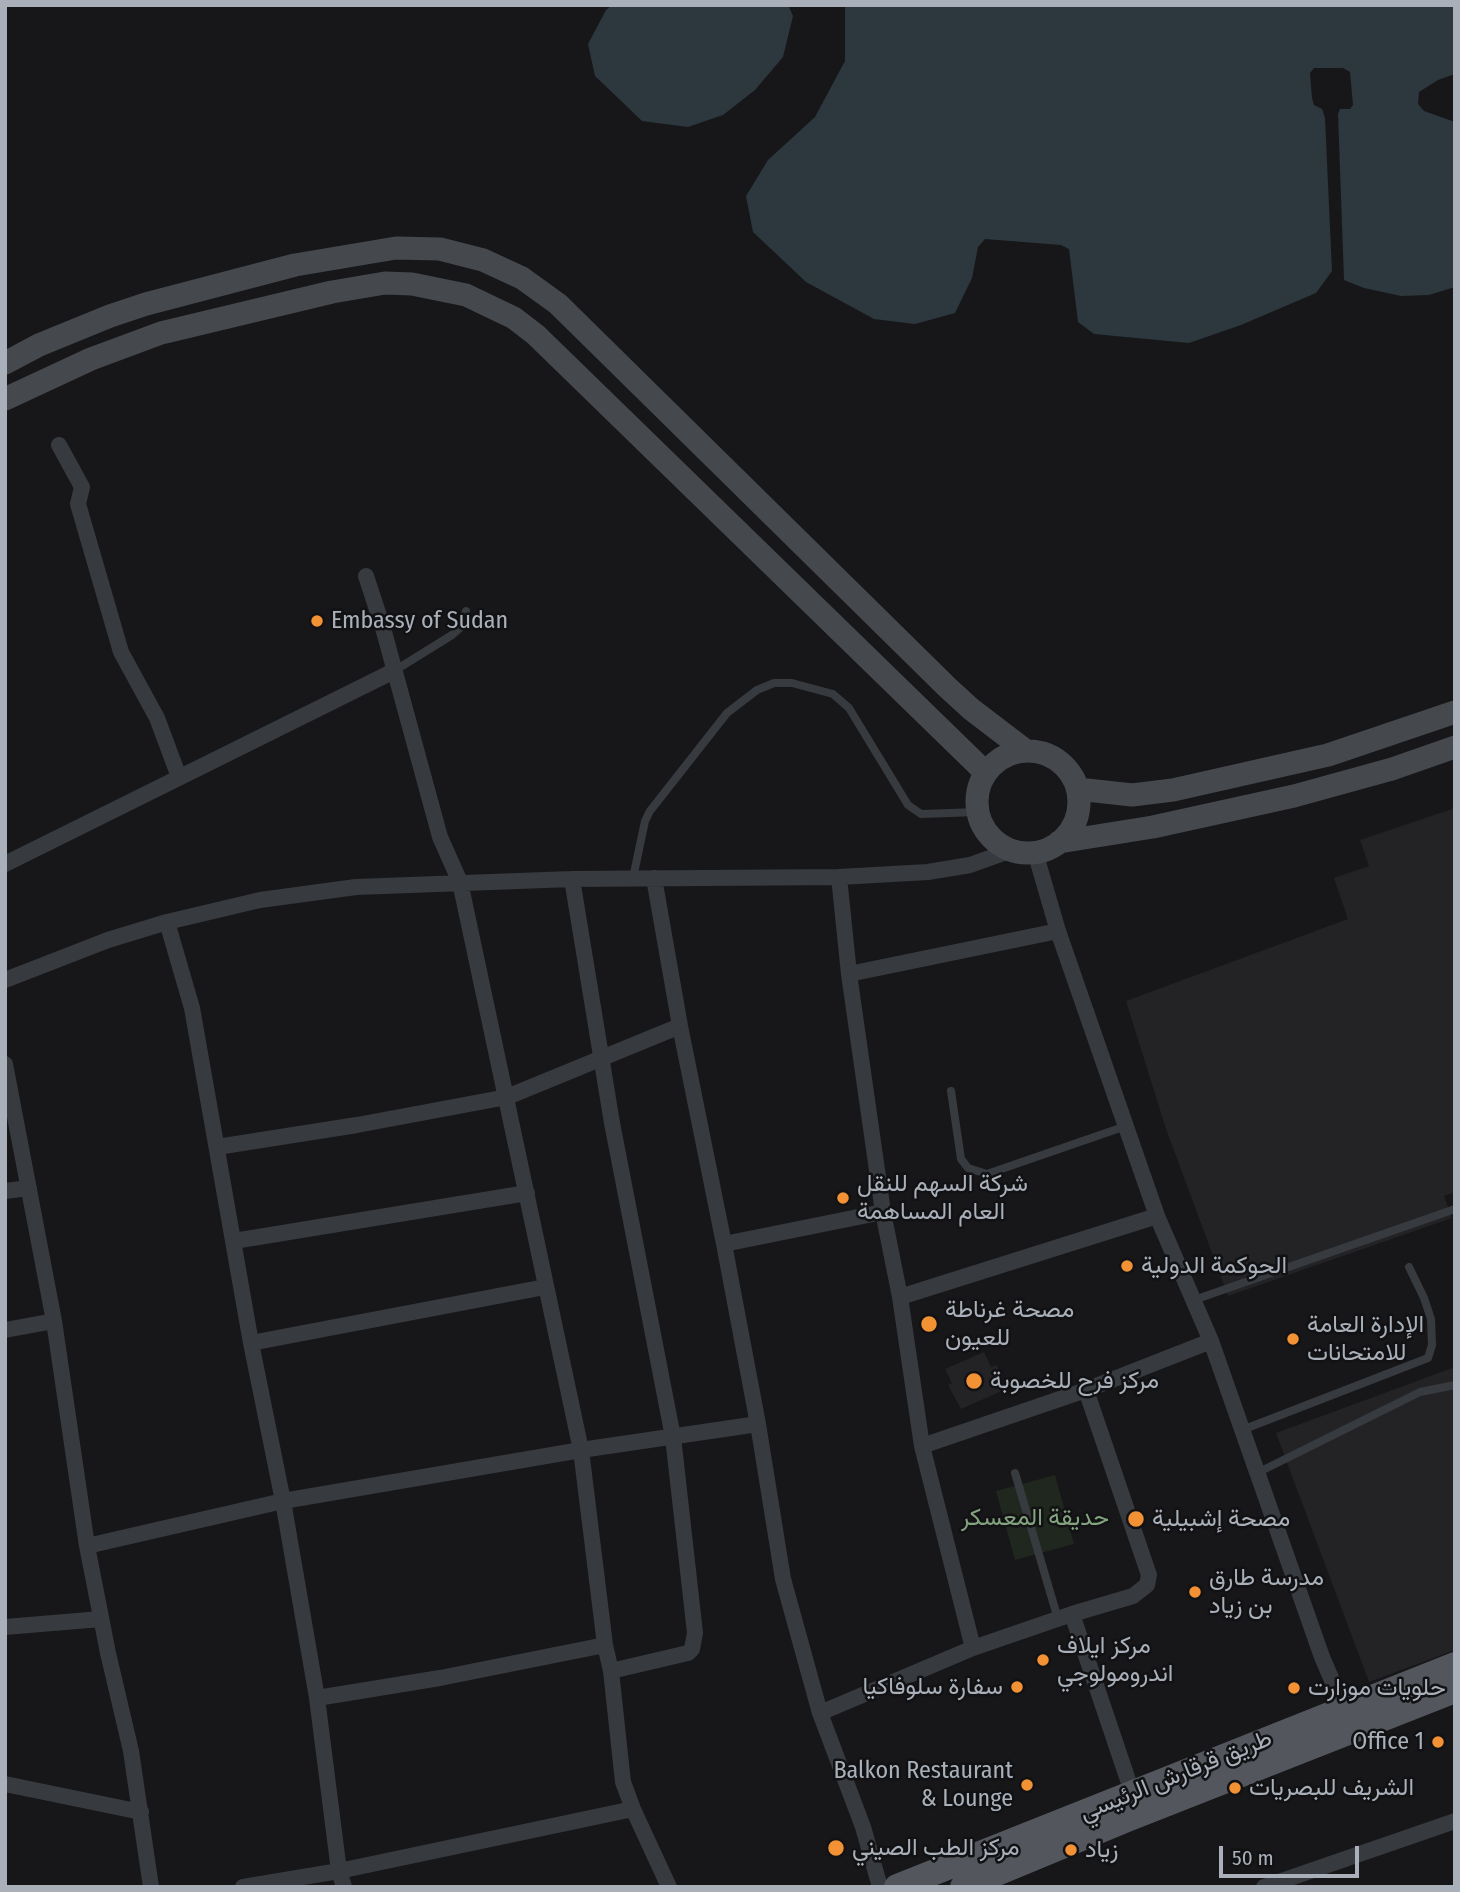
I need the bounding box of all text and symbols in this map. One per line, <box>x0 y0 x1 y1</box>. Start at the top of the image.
place label: Embassy of Sudan <box>331 607 508 635</box>
marker: Embassy of Sudan <box>309 613 325 629</box>
place label: شركة السهم للنقل العام المساهمة <box>857 1170 1028 1226</box>
marker: شركة السهم للنقل العام المساهمة <box>835 1190 851 1206</box>
place label: الحوكمة الدولية <box>1141 1252 1287 1280</box>
marker: الحوكمة الدولية <box>1119 1258 1135 1274</box>
place label: مصحة غرناطة للعيون <box>945 1296 1074 1352</box>
place label: الإدارة العامة للامتحانات <box>1307 1311 1424 1367</box>
marker: مصحة غرناطة للعيون <box>919 1314 939 1334</box>
marker: الإدارة العامة للامتحانات <box>1285 1331 1301 1347</box>
place label: مركز فرح للخصوبة <box>990 1367 1159 1395</box>
marker: مركز فرح للخصوبة <box>964 1371 984 1391</box>
park label: حديقة المعسكر <box>961 1504 1109 1532</box>
place label: مصحة إشبيلية <box>1152 1505 1290 1533</box>
marker: مصحة إشبيلية <box>1126 1509 1146 1529</box>
place label: مدرسة طارق بن زياد <box>1209 1564 1324 1620</box>
marker: مدرسة طارق بن زياد <box>1187 1584 1203 1600</box>
place label: مركز ايلاف اندرومولوجي <box>1057 1632 1173 1688</box>
marker: مركز ايلاف اندرومولوجي <box>1035 1652 1051 1668</box>
place label: سفارة سلوفاكيا <box>863 1673 1003 1701</box>
place label: حلويات موزارت <box>1308 1674 1446 1702</box>
marker: سفارة سلوفاكيا <box>1009 1679 1025 1695</box>
marker: حلويات موزارت <box>1286 1680 1302 1696</box>
street label: طريق قرقارش الرئيسي <box>1076 1724 1276 1828</box>
place label: Office 1 <box>1352 1728 1424 1756</box>
marker: Office 1 <box>1430 1734 1446 1750</box>
place label: Balkon Restaurant & Lounge <box>833 1757 1013 1813</box>
place label: الشريف للبصريات <box>1249 1774 1414 1802</box>
marker: Balkon Restaurant & Lounge <box>1019 1777 1035 1793</box>
marker: الشريف للبصريات <box>1227 1780 1243 1796</box>
scale bar <box>1222 1832 1362 1876</box>
place label: مركز الطب الصيني <box>852 1834 1020 1862</box>
place label: زياد <box>1085 1836 1118 1864</box>
marker: مركز الطب الصيني <box>826 1838 846 1858</box>
marker: زياد <box>1063 1842 1079 1858</box>
text: 50 m <box>1232 1845 1274 1871</box>

